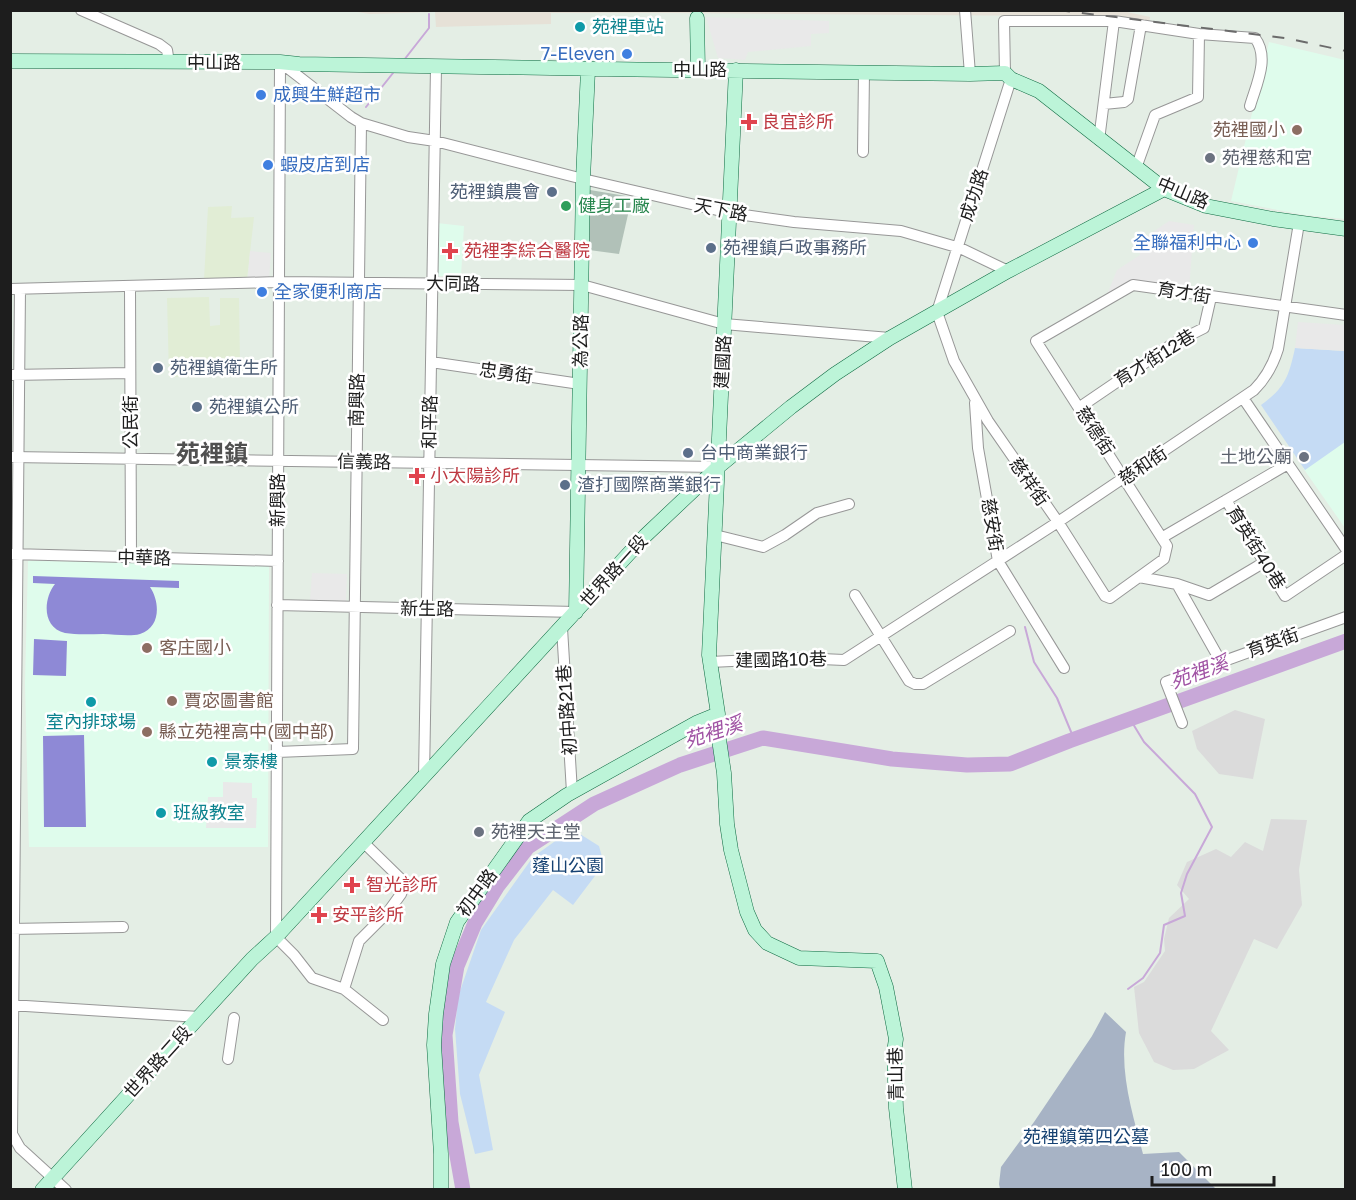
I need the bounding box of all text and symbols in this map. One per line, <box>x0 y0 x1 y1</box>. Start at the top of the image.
place label: 苑裡車站 <box>592 15 664 37</box>
marker: 苑裡車站 <box>573 20 587 34</box>
place label: 7-Eleven <box>541 42 615 64</box>
marker: 7-Eleven <box>620 47 634 61</box>
street label: 中山路 <box>187 51 241 73</box>
street label: 中山路 <box>673 58 727 80</box>
place label: 成興生鮮超市 <box>273 83 381 105</box>
marker: 成興生鮮超市 <box>254 88 268 102</box>
place label: 良宜診所 <box>762 110 834 132</box>
marker: 良宜診所 <box>740 113 758 131</box>
place label: 苑裡國小 <box>1213 118 1285 140</box>
marker: 苑裡國小 <box>1290 123 1304 137</box>
place label: 苑裡慈和宮 <box>1222 146 1312 168</box>
marker: 苑裡慈和宮 <box>1203 151 1217 165</box>
place label: 蝦皮店到店 <box>280 153 370 175</box>
marker: 蝦皮店到店 <box>261 158 275 172</box>
street label: 成功路 <box>954 166 992 224</box>
street label: 中山路 <box>1154 171 1213 213</box>
place label: 苑裡鎮農會 <box>450 180 540 202</box>
marker: 苑裡鎮農會 <box>545 185 559 199</box>
street label: 天下路 <box>693 193 750 225</box>
place label: 健身工廠 <box>578 194 650 216</box>
marker: 健身工廠 <box>559 199 573 213</box>
place label: 全聯福利中心 <box>1133 231 1241 253</box>
place label: 苑裡鎮戶政事務所 <box>723 236 867 258</box>
marker: 全聯福利中心 <box>1246 236 1260 250</box>
place label: 苑裡李綜合醫院 <box>464 239 590 261</box>
marker: 苑裡鎮戶政事務所 <box>704 241 718 255</box>
marker: 苑裡李綜合醫院 <box>441 242 459 260</box>
street label: 大同路 <box>426 272 480 294</box>
street label: 育才街 <box>1156 277 1213 307</box>
place label: 全家便利商店 <box>274 280 382 302</box>
marker: 全家便利商店 <box>255 285 269 299</box>
street label: 為公路 <box>569 314 591 368</box>
street label: 育才街12巷 <box>1110 324 1199 391</box>
street label: 建國路 <box>710 334 734 389</box>
place label: 苑裡鎮衛生所 <box>170 356 278 378</box>
street label: 忠勇街 <box>478 357 534 387</box>
marker: 苑裡鎮衛生所 <box>151 361 165 375</box>
street label: 南興路 <box>345 373 367 427</box>
street label: 公民街 <box>119 395 141 449</box>
place label: 苑裡鎮公所 <box>209 395 299 417</box>
street label: 和平路 <box>418 395 440 449</box>
marker: 苑裡鎮公所 <box>190 400 204 414</box>
street label: 慈德街 <box>1072 402 1120 459</box>
district label: 苑裡鎮 <box>176 438 248 467</box>
place label: 台中商業銀行 <box>700 441 808 463</box>
street label: 慈和街 <box>1114 441 1171 489</box>
place label: 土地公廟 <box>1220 445 1292 467</box>
marker: 台中商業銀行 <box>681 446 695 460</box>
street label: 信義路 <box>337 450 391 472</box>
marker: 土地公廟 <box>1297 450 1311 464</box>
street label: 慈祥街 <box>1005 453 1054 510</box>
place label: 小太陽診所 <box>430 464 520 486</box>
marker: 小太陽診所 <box>408 467 426 485</box>
street label: 新興路 <box>266 473 288 527</box>
place label: 渣打國際商業銀行 <box>577 473 721 495</box>
marker: 渣打國際商業銀行 <box>558 478 572 492</box>
street label: 慈安街 <box>978 496 1008 553</box>
street label: 育英街40巷 <box>1223 502 1291 593</box>
street label: 世界路一段 <box>575 530 652 611</box>
street label: 中華路 <box>117 546 171 568</box>
street label: 新生路 <box>400 597 454 619</box>
street label: 育英街 <box>1244 622 1302 662</box>
place label: 客庄國小 <box>159 636 231 658</box>
marker: 客庄國小 <box>140 641 154 655</box>
street label: 建國路10巷 <box>735 647 827 671</box>
water label: 苑裡溪 <box>1166 648 1234 693</box>
street label: 初中路21巷 <box>552 664 580 756</box>
place label: 賈宓圖書館 <box>184 689 274 711</box>
marker: 賈宓圖書館 <box>165 694 179 708</box>
marker: 室內排球場 <box>84 695 98 709</box>
water label: 苑裡溪 <box>680 709 748 752</box>
place label: 室內排球場 <box>46 710 136 732</box>
place label: 縣立苑裡高中(國中部) <box>159 720 335 742</box>
marker: 縣立苑裡高中(國中部) <box>140 725 154 739</box>
place label: 景泰樓 <box>224 750 278 772</box>
marker: 景泰樓 <box>205 755 219 769</box>
place label: 班級教室 <box>173 801 245 823</box>
marker: 班級教室 <box>154 806 168 820</box>
place label: 苑裡天主堂 <box>491 820 581 842</box>
marker: 苑裡天主堂 <box>472 825 486 839</box>
park label: 蓬山公園 <box>532 854 604 876</box>
street label: 初中路 <box>451 864 501 921</box>
place label: 智光診所 <box>366 873 438 895</box>
marker: 智光診所 <box>343 876 361 894</box>
place label: 安平診所 <box>332 903 404 925</box>
marker: 安平診所 <box>310 906 328 924</box>
street label: 世界路二段 <box>119 1021 196 1102</box>
street label: 青山巷 <box>884 1047 906 1101</box>
park label: 苑裡鎮第四公墓 <box>1023 1125 1149 1147</box>
scale bar <box>1152 1149 1274 1187</box>
text: 100 m <box>1161 1158 1212 1180</box>

